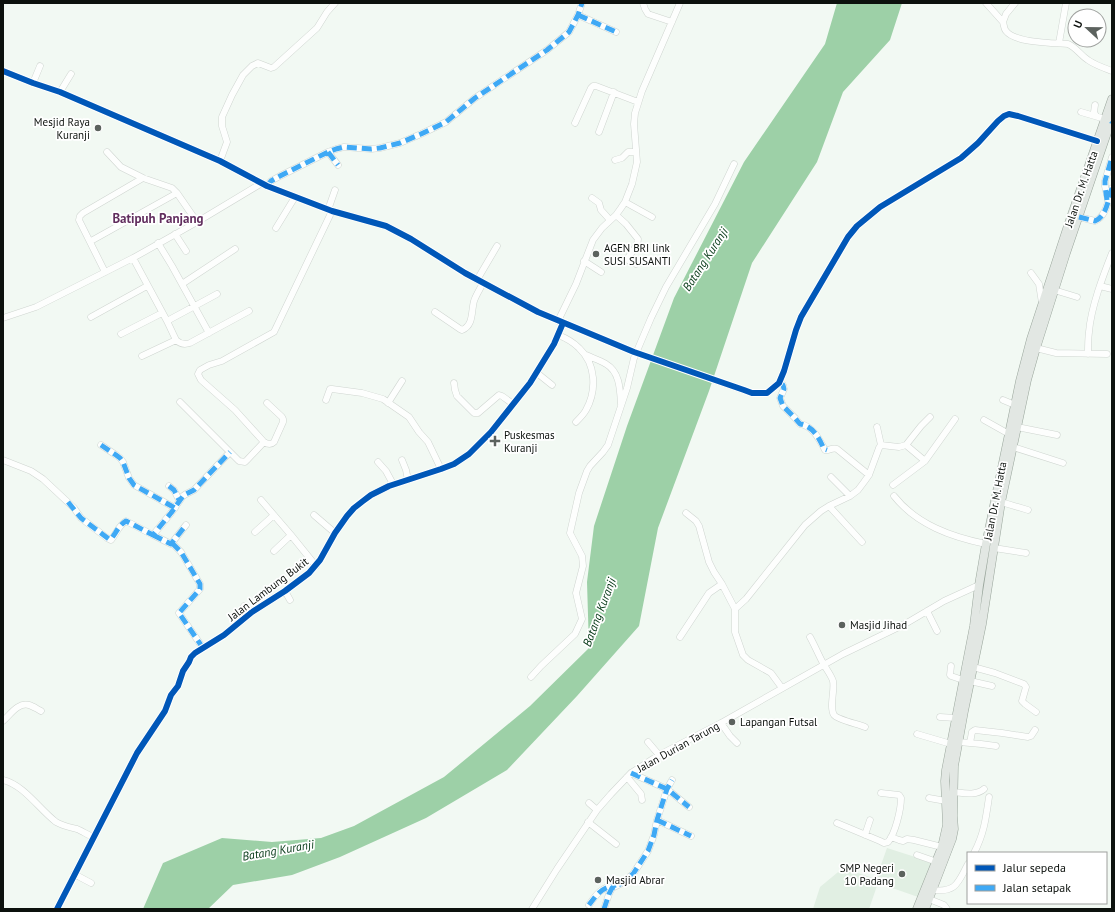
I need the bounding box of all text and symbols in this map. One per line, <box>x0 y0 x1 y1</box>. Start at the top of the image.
north arrow <box>1067 8 1107 48</box>
text: U <box>1070 18 1086 30</box>
place label: Mesjid Raya Kuranji <box>34 115 90 142</box>
marker: Mesjid Raya Kuranji <box>93 123 103 133</box>
street label: Jalan Dr. M. Hatta <box>1061 149 1101 230</box>
district label: Batipuh Panjang <box>112 210 204 227</box>
water label: Batang Kuranji <box>679 224 732 294</box>
place label: AGEN BRI link SUSI SUSANTI <box>604 241 671 268</box>
marker: AGEN BRI link SUSI SUSANTI <box>591 249 601 259</box>
place label: Puskesmas Kuranji <box>504 428 555 455</box>
marker: Puskesmas Kuranji <box>489 435 501 447</box>
street label: Jalan Dr. M. Hatta <box>980 460 1009 543</box>
street label: Jalan Lambung Bukit <box>224 554 311 624</box>
water label: Batang Kuranji <box>579 575 619 649</box>
place label: Masjid Jihad <box>850 618 907 632</box>
marker: Masjid Jihad <box>837 620 847 630</box>
place label: Lapangan Futsal <box>740 715 818 729</box>
marker: Lapangan Futsal <box>727 717 737 727</box>
street label: Jalan Durian Tarung <box>633 718 722 776</box>
water label: Batang Kuranji <box>241 836 316 864</box>
legend <box>967 852 1107 904</box>
text: Jalur sepeda <box>1002 860 1066 875</box>
place label: SMP Negeri 10 Padang <box>840 861 894 888</box>
marker: SMP Negeri 10 Padang <box>897 869 907 879</box>
place label: Masjid Abrar <box>606 873 665 887</box>
marker: Masjid Abrar <box>593 875 603 885</box>
text: Jalan setapak <box>1002 880 1071 895</box>

